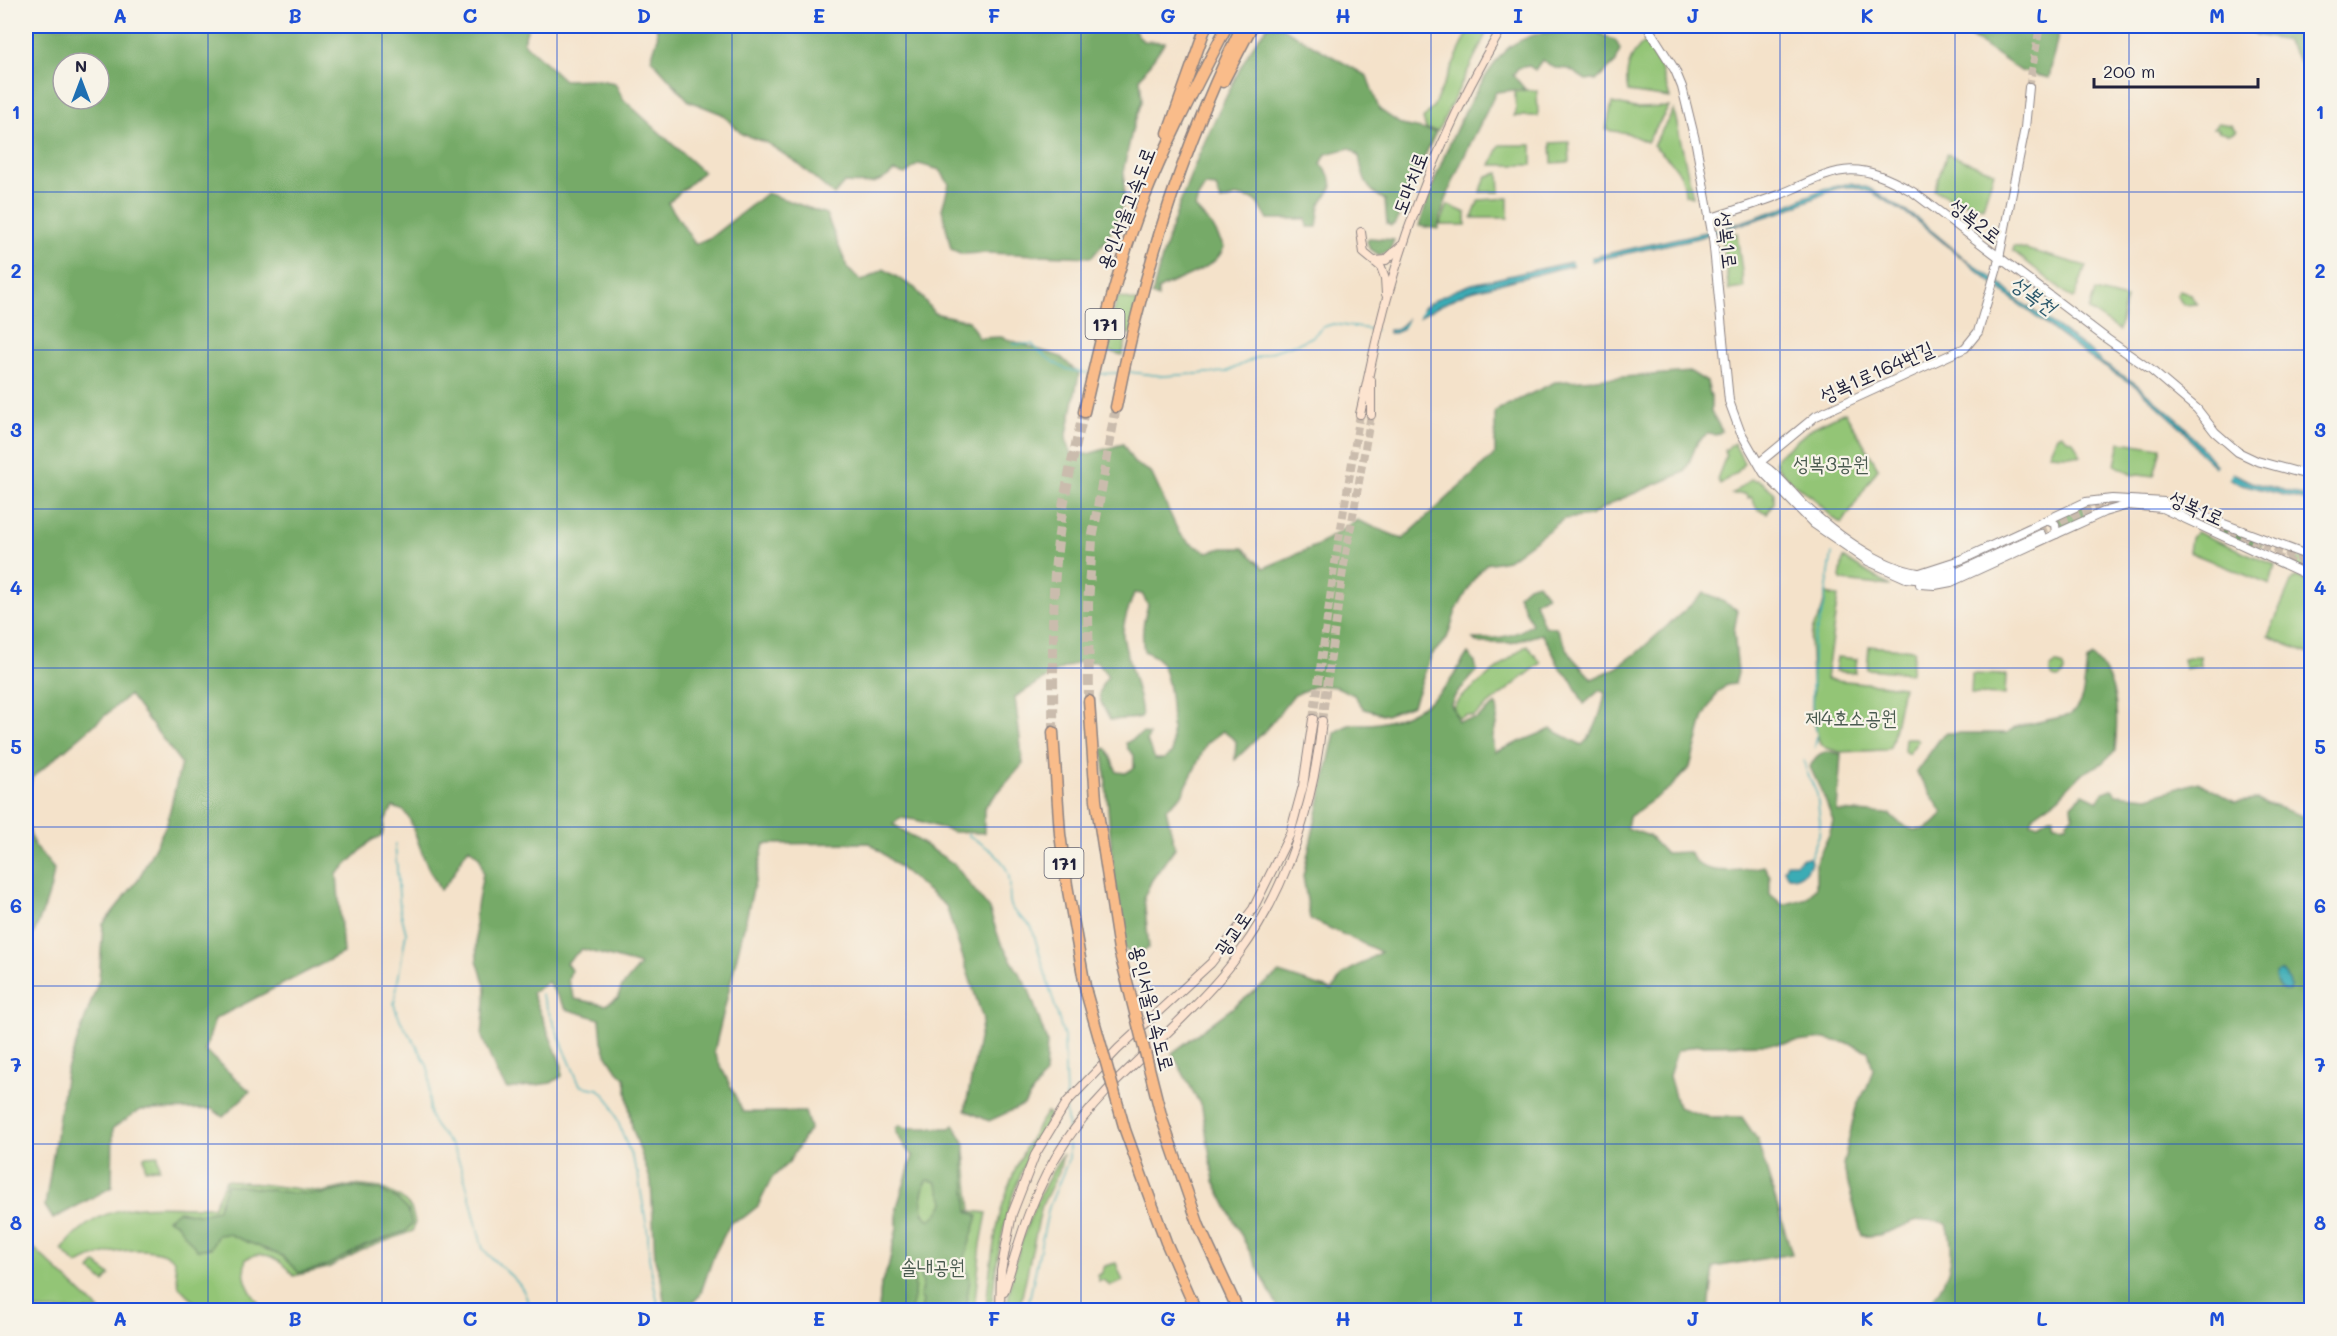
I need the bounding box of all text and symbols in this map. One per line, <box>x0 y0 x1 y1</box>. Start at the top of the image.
text: A <box>113 2 127 28</box>
text: B <box>288 2 302 28</box>
text: C <box>463 2 478 28</box>
text: D <box>637 2 651 28</box>
text: E <box>813 2 825 28</box>
text: F <box>988 2 1001 28</box>
text: G <box>1160 2 1176 28</box>
text: H <box>1335 2 1351 28</box>
text: I <box>1513 2 1523 28</box>
text: J <box>1686 2 1700 28</box>
text: K <box>1860 2 1874 28</box>
text: L <box>2036 2 2048 28</box>
text: M <box>2209 2 2225 28</box>
north arrow <box>51 51 111 111</box>
scale bar <box>2094 51 2258 89</box>
text: N <box>75 55 87 76</box>
text: 200 m <box>2103 59 2155 83</box>
text: 1 <box>12 98 20 124</box>
text: 1 <box>2316 98 2324 124</box>
street label: 용인서울고속도로 <box>1090 143 1160 273</box>
street label: 도마치로 <box>1385 148 1433 218</box>
street label: 성복2로 <box>1945 191 2007 249</box>
street label: 성복1로 <box>1712 210 1744 270</box>
text: 2 <box>10 257 22 283</box>
text: 2 <box>2314 257 2326 283</box>
water label: 성복천 <box>2006 268 2064 321</box>
road number: 171 <box>1086 309 1124 339</box>
street label: 성복1로164번길 <box>1815 334 1937 408</box>
text: 3 <box>10 416 22 442</box>
text: 3 <box>2314 416 2326 442</box>
park label: 성복3공원 <box>1793 450 1869 476</box>
street label: 성복1로 <box>2166 483 2228 531</box>
text: 4 <box>10 574 23 600</box>
text: 4 <box>2314 574 2327 600</box>
park label: 제4호소공원 <box>1805 704 1897 730</box>
text: 5 <box>10 733 22 759</box>
text: 5 <box>2314 733 2326 759</box>
road number: 171 <box>1044 848 1084 878</box>
text: 6 <box>10 892 22 918</box>
text: 6 <box>2314 892 2326 918</box>
street label: 광교로 <box>1208 906 1256 960</box>
street label: 용인서울고속도로 <box>1125 942 1181 1074</box>
text: 7 <box>10 1051 22 1077</box>
text: 7 <box>2314 1051 2326 1077</box>
text: 8 <box>10 1209 22 1235</box>
text: 8 <box>2314 1209 2326 1235</box>
park label: 솔내공원 <box>901 1253 965 1279</box>
text: A <box>113 1305 127 1331</box>
text: B <box>288 1305 302 1331</box>
text: C <box>463 1305 478 1331</box>
text: D <box>637 1305 651 1331</box>
text: E <box>813 1305 825 1331</box>
text: F <box>988 1305 1001 1331</box>
text: G <box>1160 1305 1176 1331</box>
text: H <box>1335 1305 1351 1331</box>
text: I <box>1513 1305 1523 1331</box>
text: J <box>1686 1305 1700 1331</box>
text: K <box>1860 1305 1874 1331</box>
text: L <box>2036 1305 2048 1331</box>
text: M <box>2209 1305 2225 1331</box>

